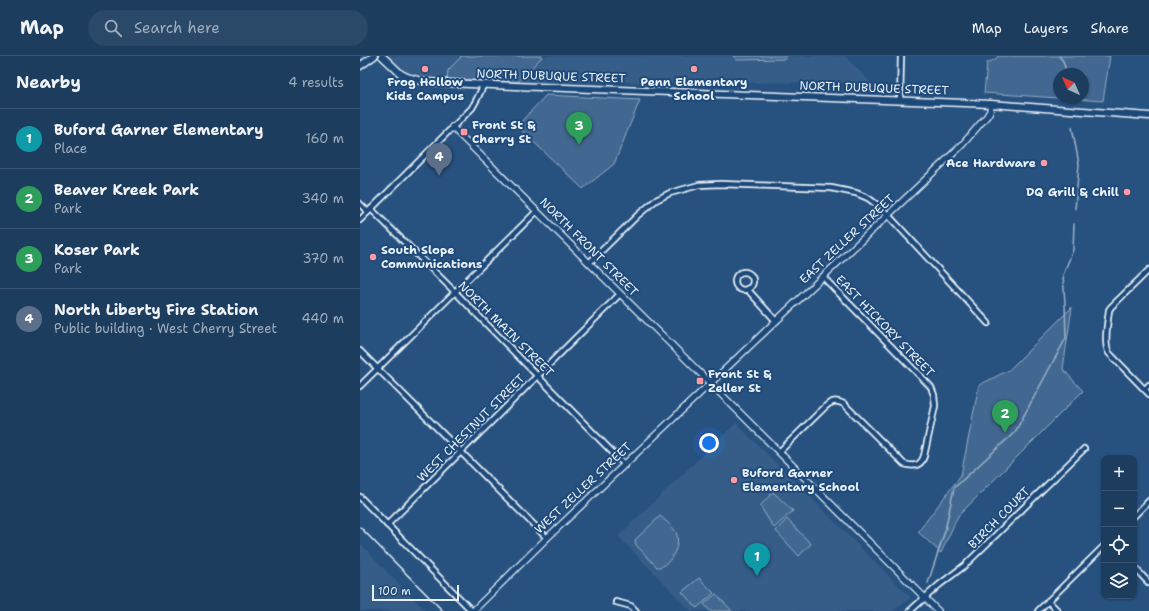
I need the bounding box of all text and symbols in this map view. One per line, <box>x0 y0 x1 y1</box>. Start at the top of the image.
search box <box>88 10 368 46</box>
text: Map <box>20 15 64 40</box>
icon: search <box>102 17 124 39</box>
text: Search here <box>134 18 220 38</box>
text: Map <box>972 19 1002 37</box>
text: Layers <box>1024 19 1068 37</box>
text: Share <box>1090 19 1129 37</box>
marker: Frog Hollow Kids Campus <box>420 64 430 74</box>
marker: Penn Elementary School <box>689 64 699 74</box>
street label: NORTH DUBUQUE STREET <box>476 65 627 87</box>
north arrow <box>1053 68 1089 104</box>
text: Nearby <box>16 71 81 93</box>
text: 4 results <box>288 74 344 91</box>
place label: Frog Hollow Kids Campus <box>386 74 464 104</box>
place label: Penn Elementary School <box>641 74 747 104</box>
street label: NORTH DUBUQUE STREET <box>799 77 950 99</box>
pin: 3 <box>566 112 592 145</box>
place label: Front St & Cherry St <box>472 117 536 147</box>
text: Buford Garner Elementary <box>54 120 263 140</box>
marker: Front St & Cherry St <box>459 127 469 137</box>
text: 1 <box>26 130 32 147</box>
text: 160 m <box>306 130 344 147</box>
text: Place <box>54 140 87 157</box>
pin: 4 <box>426 143 452 176</box>
place label: Ace Hardware <box>946 155 1036 171</box>
marker: Ace Hardware <box>1039 158 1049 168</box>
text: Beaver Kreek Park <box>54 180 199 200</box>
place label: DQ Grill & Chill <box>1026 184 1119 200</box>
marker: DQ Grill & Chill <box>1122 187 1132 197</box>
text: 2 <box>24 190 34 207</box>
text: 340 m <box>302 190 344 207</box>
street label: EAST ZELLER STREET <box>796 190 898 287</box>
street label: NORTH FRONT STREET <box>536 194 642 300</box>
text: Park <box>54 200 82 217</box>
text: Koser Park <box>54 240 140 260</box>
place label: South Slope Communications <box>381 242 482 272</box>
text: 3 <box>24 250 34 267</box>
text: 370 m <box>302 250 344 267</box>
marker: South Slope Communications <box>368 252 378 262</box>
text: Park <box>54 260 82 277</box>
street label: EAST HICKORY STREET <box>832 272 938 381</box>
street label: NORTH MAIN STREET <box>455 278 558 381</box>
text: North Liberty Fire Station <box>54 300 258 320</box>
text: 4 <box>24 310 34 327</box>
text: 440 m <box>302 310 344 327</box>
text: Public building · West Cherry Street <box>54 320 277 337</box>
place label: Front St & Zeller St <box>708 366 772 396</box>
street label: WEST CHESTNUT STREET <box>414 370 529 485</box>
marker: Front St & Zeller St <box>695 376 705 386</box>
pin: 2 <box>992 400 1018 433</box>
your location <box>699 433 719 453</box>
street label: WEST ZELLER STREET <box>531 438 635 537</box>
map controls <box>1101 455 1137 599</box>
button: + <box>1101 455 1137 491</box>
place label: Buford Garner Elementary School <box>742 465 859 495</box>
marker: Buford Garner Elementary School <box>729 475 739 485</box>
street label: BIRCH COURT <box>965 483 1034 552</box>
button: − <box>1101 491 1137 527</box>
button: locate <box>1101 527 1137 563</box>
pin: 1 <box>744 543 770 576</box>
button: layers <box>1101 563 1137 599</box>
scale bar <box>372 583 459 602</box>
text: 100 m <box>378 584 411 599</box>

